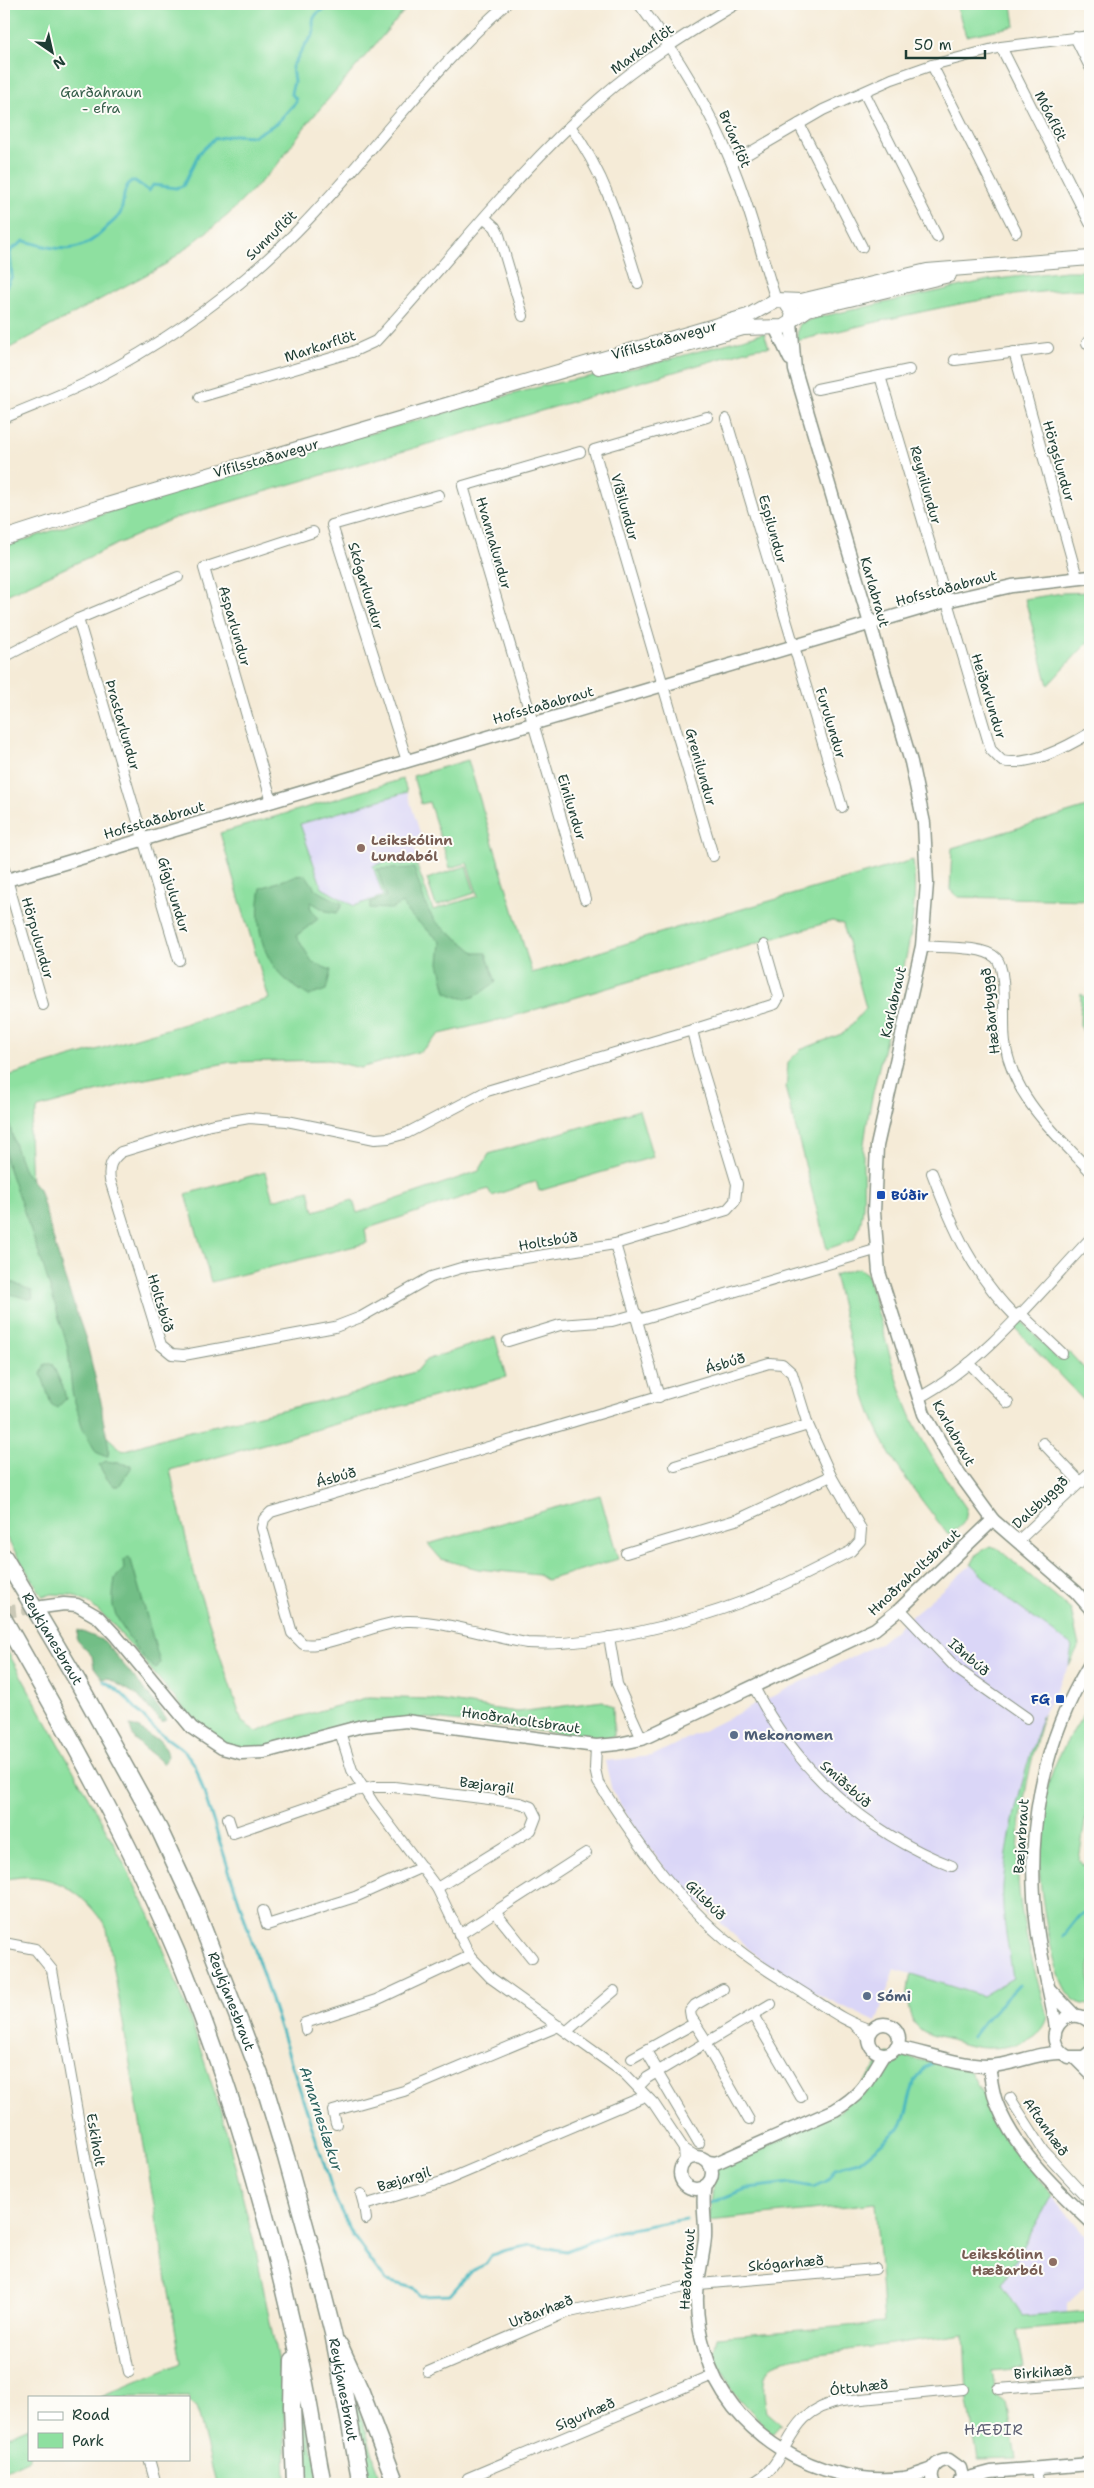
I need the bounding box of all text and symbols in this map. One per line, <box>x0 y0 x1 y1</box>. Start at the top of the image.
street label: Markarflöt <box>607 20 677 78</box>
north arrow <box>28 28 78 78</box>
scale bar <box>906 28 985 60</box>
text: 50 m <box>914 35 952 55</box>
text: N <box>50 52 69 73</box>
park label: Garðahraun - efra <box>60 83 142 117</box>
street label: Móaflöt <box>1031 88 1071 144</box>
street label: Brúarflöt <box>715 107 755 171</box>
street label: Sunnuflöt <box>242 206 300 264</box>
street label: Vífilsstaðavegur <box>609 316 719 364</box>
street label: Markarflöt <box>282 326 358 366</box>
street label: Hörgslundur <box>1039 418 1079 504</box>
street label: Vífilsstaðavegur <box>211 434 321 482</box>
street label: Reynilundur <box>906 444 946 527</box>
street label: Víðilundur <box>607 471 643 543</box>
street label: Espilundur <box>755 493 791 566</box>
street label: Hvannalundur <box>472 495 516 592</box>
street label: Skógarlundur <box>344 540 388 632</box>
street label: Karlabraut <box>856 555 894 629</box>
street label: Hofsstaðabraut <box>893 566 999 610</box>
street label: Asparlundur <box>215 584 255 669</box>
street label: Heiðarlundur <box>967 651 1011 741</box>
street label: Þrastarlundur <box>101 678 145 773</box>
street label: Hofsstaðabraut <box>490 682 596 728</box>
street label: Furulundur <box>812 685 850 761</box>
street label: Grenilundur <box>681 726 721 808</box>
street label: Einilundur <box>553 772 591 843</box>
street label: Hofsstaðabraut <box>101 797 207 843</box>
place label: Leikskólinn Lundaból <box>371 831 453 865</box>
marker: Leikskólinn Lundaból <box>355 842 367 854</box>
street label: Gígjulundur <box>154 855 194 936</box>
street label: Hörpulundur <box>18 895 58 982</box>
street label: Karlabraut <box>876 965 910 1039</box>
street label: Hæðarbyggð <box>977 967 1003 1055</box>
place label: Búðir <box>891 1186 929 1204</box>
marker: Búðir <box>875 1189 887 1201</box>
street label: Holtsbúð <box>517 1227 579 1255</box>
street label: Holtsbúð <box>144 1272 178 1334</box>
street label: Ásbúð <box>703 1348 747 1378</box>
street label: Karlabraut <box>928 1397 980 1469</box>
street label: Ásbúð <box>314 1463 358 1491</box>
street label: Dalsbyggð <box>1008 1472 1072 1532</box>
street label: Hnoðraholtsbraut <box>864 1525 964 1619</box>
street label: Reykjanesbraut <box>18 1589 87 1688</box>
street label: Iðnbúð <box>945 1634 993 1680</box>
place label: FG <box>1031 1690 1050 1708</box>
marker: FG <box>1054 1693 1066 1705</box>
street label: Hnoðraholtsbraut <box>460 1703 582 1737</box>
place label: Mekonomen <box>744 1726 833 1744</box>
marker: Mekonomen <box>728 1729 740 1741</box>
street label: Smiðsbúð <box>817 1756 875 1812</box>
street label: Bæjargil <box>459 1773 516 1797</box>
street label: Bæjarbraut <box>1009 1798 1033 1874</box>
street label: Gilsbúð <box>682 1876 730 1924</box>
street label: Reykjanesbraut <box>204 1949 259 2053</box>
place label: Sómi <box>877 1987 911 2005</box>
marker: Sómi <box>861 1990 873 2002</box>
water label: Arnarneslækur <box>295 2064 348 2175</box>
street label: Aftanhæð <box>1019 2094 1073 2160</box>
street label: Eskiholt <box>82 2112 110 2168</box>
street label: Bæjargil <box>375 2162 434 2196</box>
street label: Hæðarbraut <box>675 2228 699 2310</box>
place label: Leikskólinn Hæðarból <box>961 2245 1043 2279</box>
street label: Skógarhæð <box>747 2251 825 2275</box>
marker: Leikskólinn Hæðarból <box>1047 2256 1059 2268</box>
street label: Urðarhæð <box>506 2290 576 2332</box>
street label: Reykjanesbraut <box>325 2337 362 2443</box>
street label: Birkihæð <box>1013 2361 1073 2383</box>
street label: Óttuhæð <box>829 2374 889 2400</box>
street label: Sigurhæð <box>552 2393 618 2435</box>
legend <box>28 2396 190 2460</box>
text: Road <box>72 2405 110 2425</box>
district label: HÆÐIR <box>964 2420 1024 2440</box>
text: Park <box>72 2431 104 2451</box>

